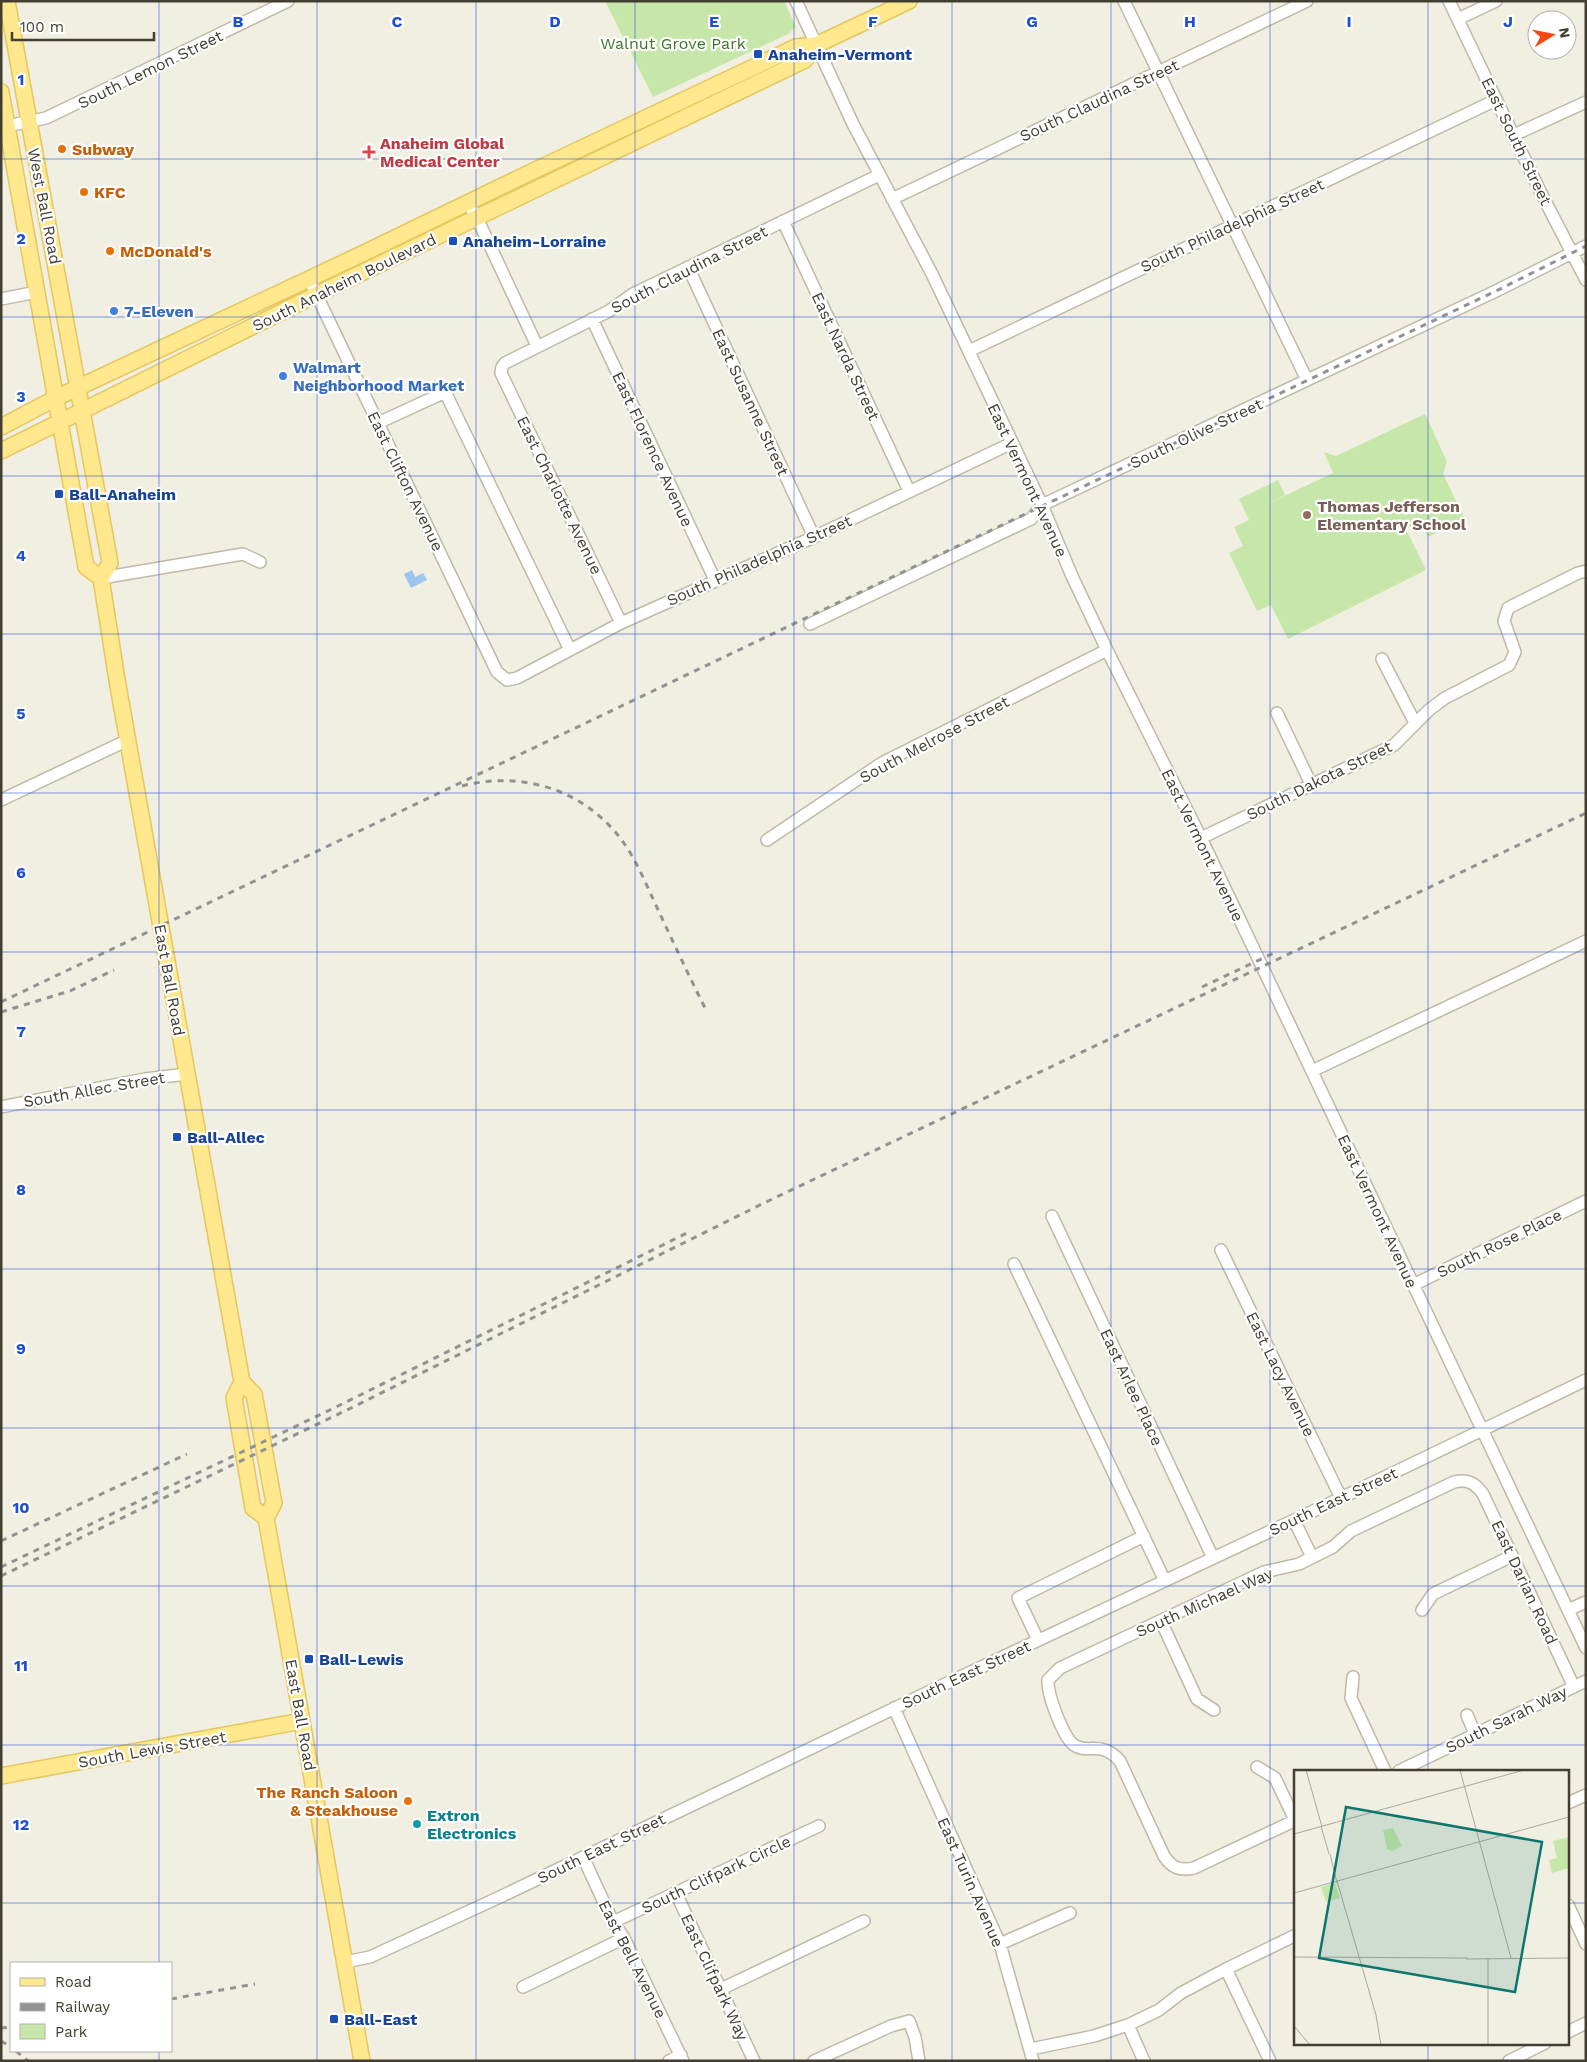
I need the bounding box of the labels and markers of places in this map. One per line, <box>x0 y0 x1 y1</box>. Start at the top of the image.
place label: Anaheim-Vermont <box>768 45 912 64</box>
marker: Anaheim-Vermont <box>752 48 764 60</box>
place label: Anaheim Global Medical Center <box>380 134 505 171</box>
place label: Subway <box>72 140 135 159</box>
marker: Subway <box>56 143 68 155</box>
marker: Anaheim Global Medical Center <box>362 145 376 159</box>
place label: KFC <box>94 183 126 202</box>
marker: KFC <box>78 186 90 198</box>
place label: Anaheim-Lorraine <box>463 232 606 251</box>
marker: Anaheim-Lorraine <box>447 235 459 247</box>
place label: McDonald's <box>120 242 212 261</box>
marker: McDonald's <box>104 245 116 257</box>
place label: 7-Eleven <box>124 302 194 321</box>
marker: 7-Eleven <box>108 305 120 317</box>
place label: Walmart Neighborhood Market <box>293 358 464 395</box>
marker: Walmart Neighborhood Market <box>277 370 289 382</box>
place label: Ball-Anaheim <box>69 485 176 504</box>
marker: Ball-Anaheim <box>53 488 65 500</box>
place label: Thomas Jefferson Elementary School <box>1317 497 1467 534</box>
marker: Thomas Jefferson Elementary School <box>1301 509 1313 521</box>
place label: Ball-Allec <box>187 1128 265 1147</box>
marker: Ball-Allec <box>171 1131 183 1143</box>
place label: Ball-Lewis <box>319 1650 404 1669</box>
marker: Ball-Lewis <box>303 1653 315 1665</box>
place label: The Ranch Saloon & Steakhouse <box>256 1783 398 1820</box>
marker: The Ranch Saloon & Steakhouse <box>402 1795 414 1807</box>
place label: Extron Electronics <box>427 1806 517 1843</box>
marker: Extron Electronics <box>411 1818 423 1830</box>
place label: Ball-East <box>344 2010 417 2029</box>
marker: Ball-East <box>328 2013 340 2025</box>

